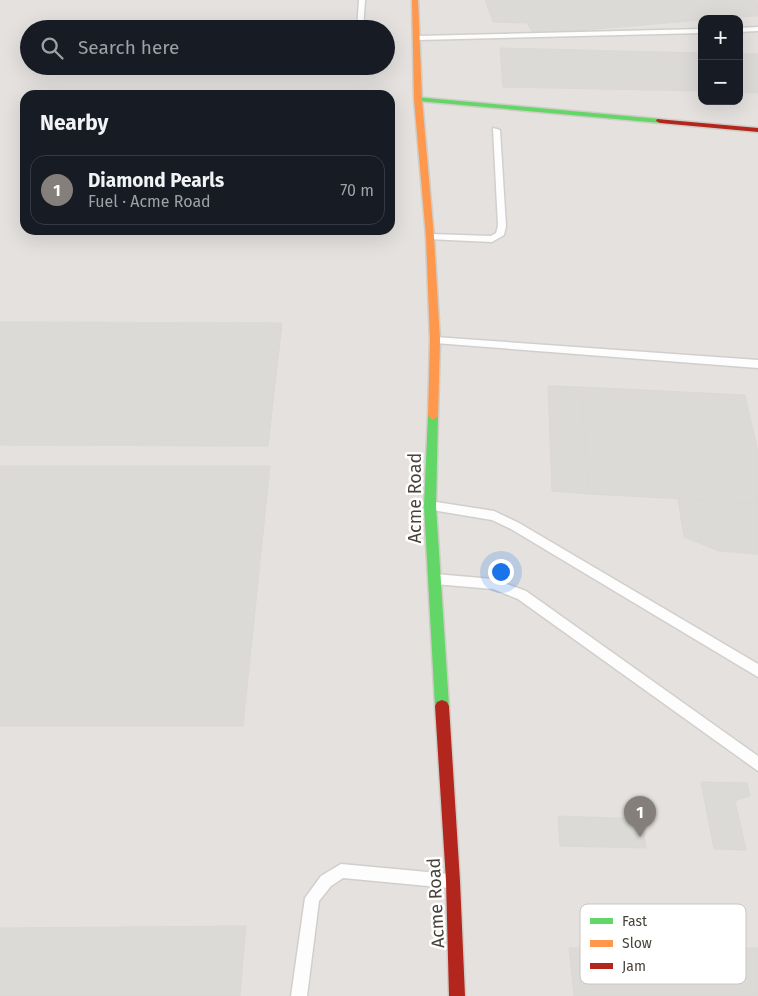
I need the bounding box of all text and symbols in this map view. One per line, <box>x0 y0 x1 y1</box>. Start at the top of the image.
map controls <box>698 15 743 105</box>
button: + <box>698 15 743 60</box>
search box <box>20 20 395 75</box>
icon: search <box>38 34 66 62</box>
text: Search here <box>78 36 179 59</box>
button: − <box>698 60 743 105</box>
text: Nearby <box>40 110 108 136</box>
text: Diamond Pearls <box>88 169 224 192</box>
text: 1 <box>53 181 61 200</box>
text: 70 m <box>340 181 374 200</box>
text: Fuel · Acme Road <box>88 192 211 211</box>
street label: Acme Road <box>404 453 426 543</box>
your location <box>488 559 514 585</box>
pin: 1 <box>624 796 656 837</box>
street label: Acme Road <box>423 857 449 949</box>
legend <box>580 904 746 984</box>
text: Fast <box>622 913 648 930</box>
text: Slow <box>622 935 652 952</box>
text: Jam <box>622 958 646 975</box>

